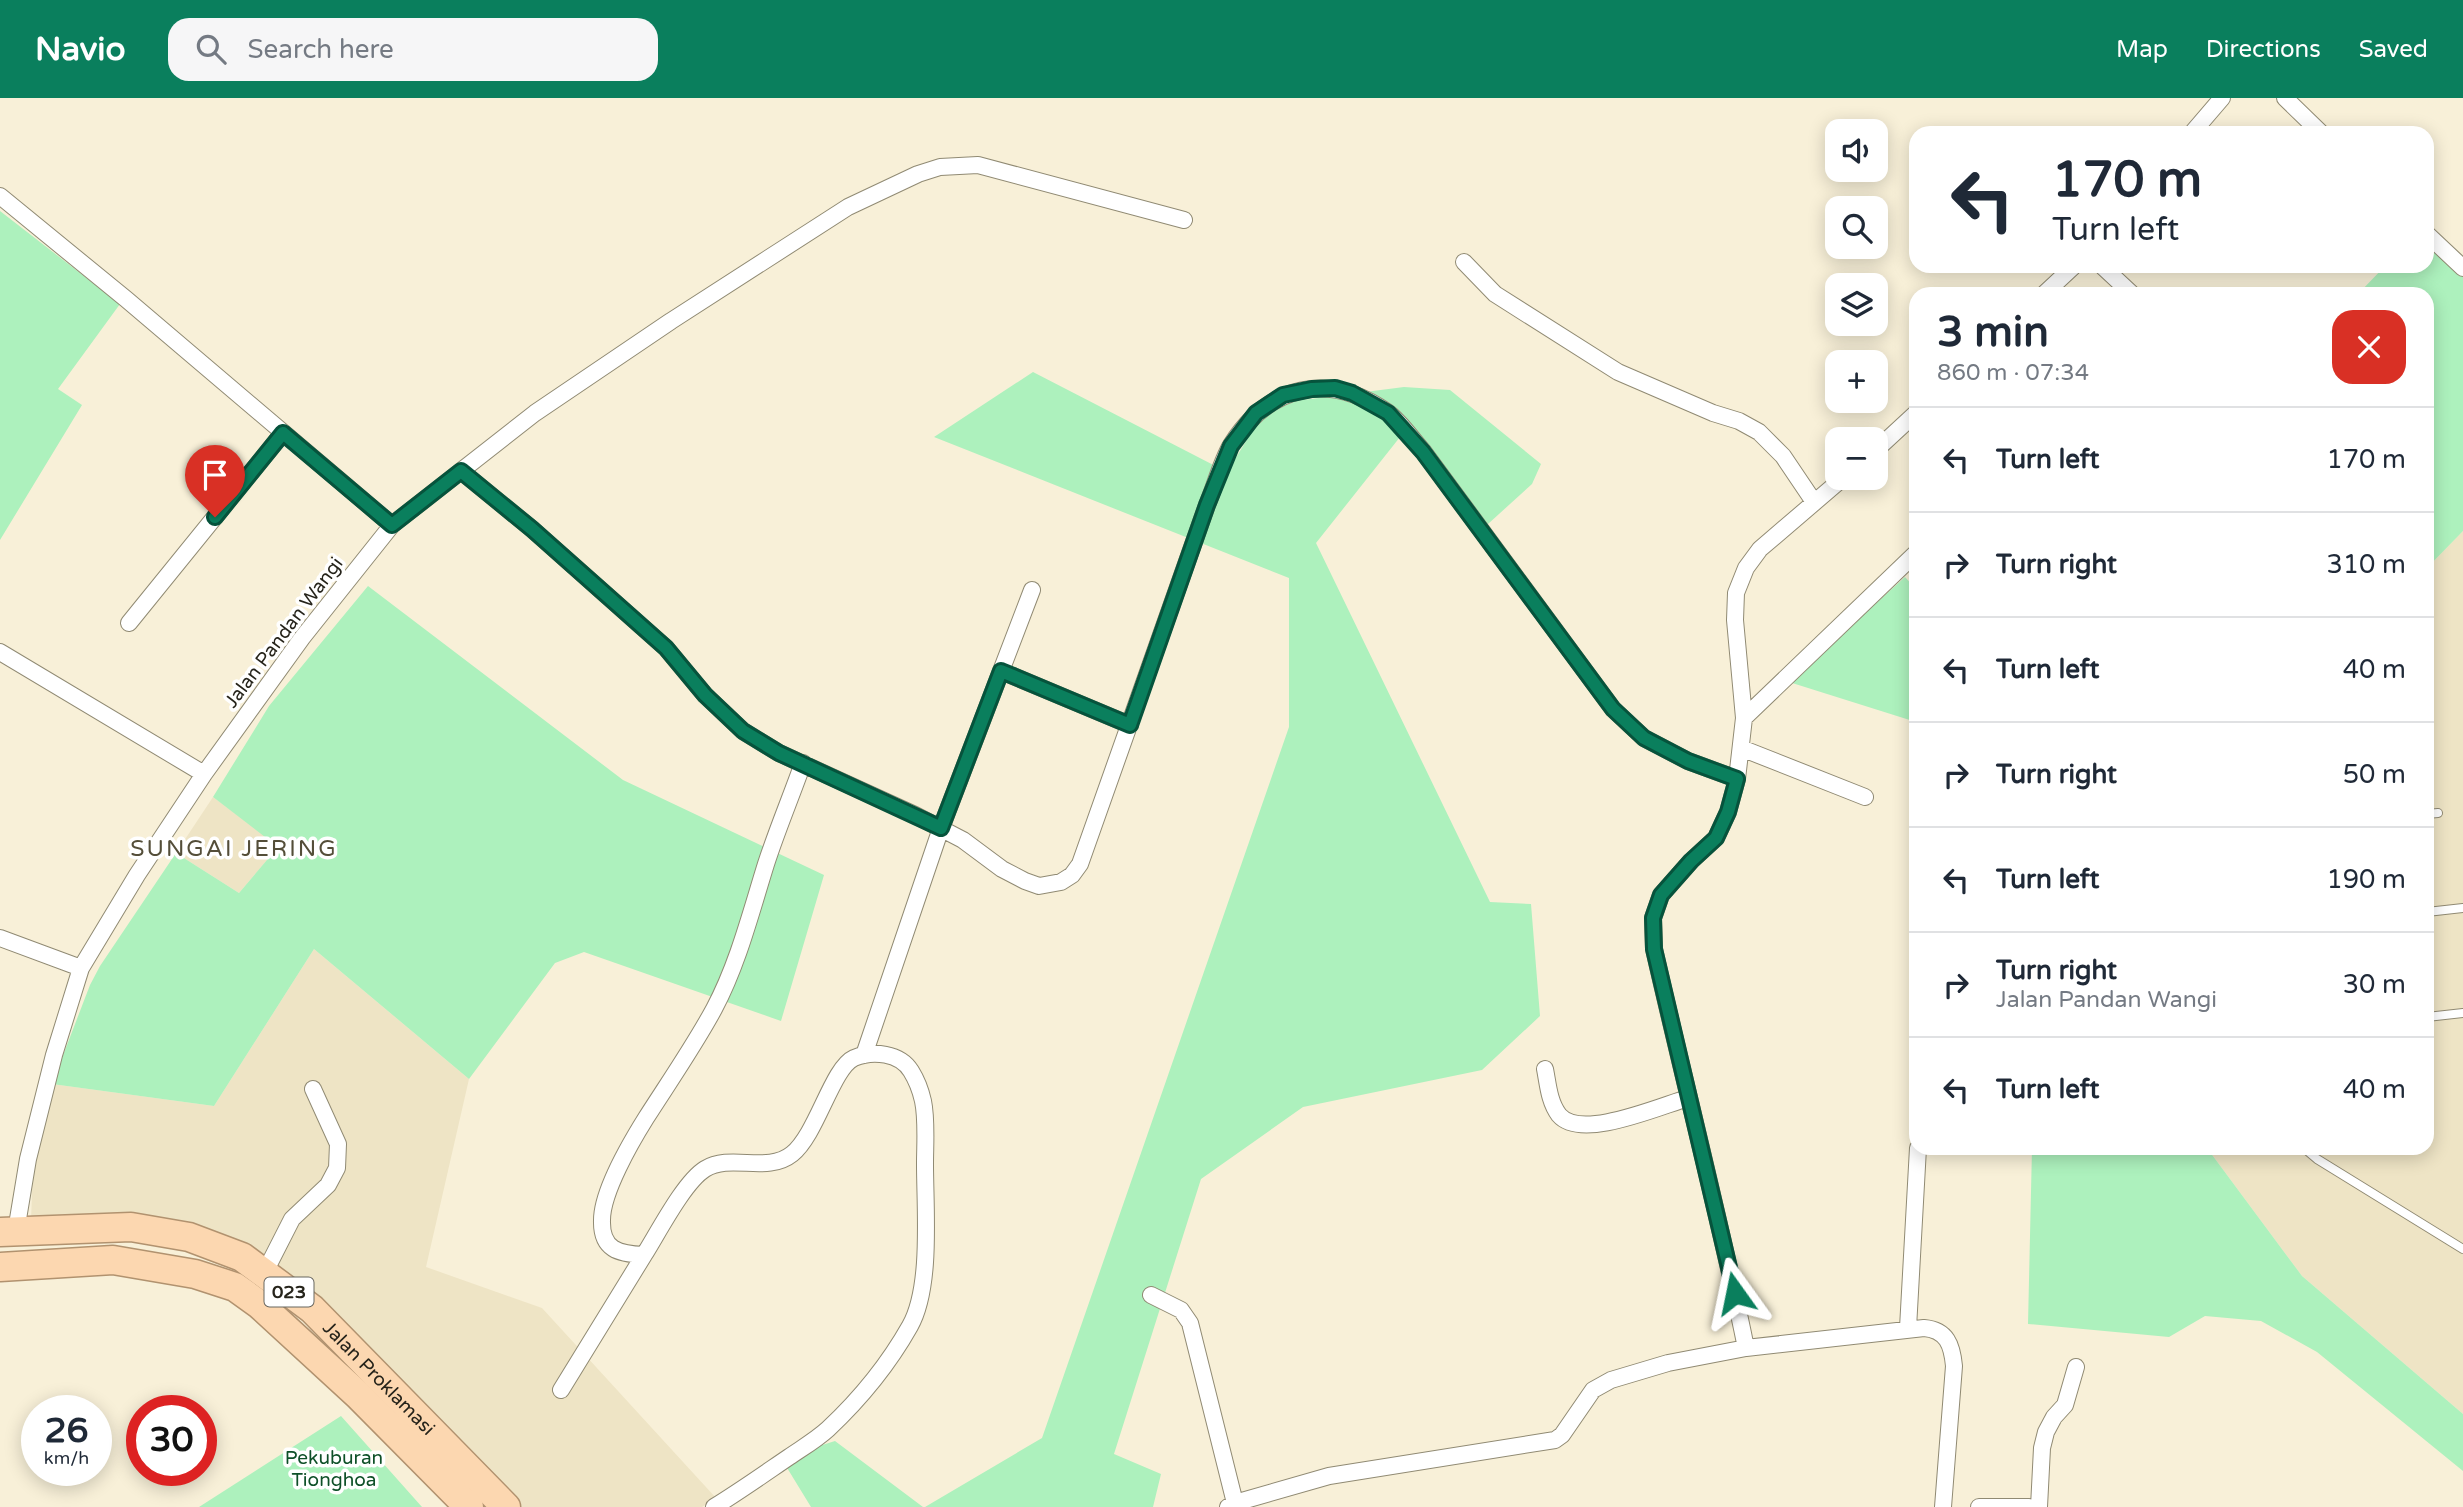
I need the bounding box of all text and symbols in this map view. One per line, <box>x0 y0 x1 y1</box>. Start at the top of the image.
search box <box>168 18 658 81</box>
text: Navio <box>35 30 126 69</box>
icon: search <box>192 30 230 68</box>
text: Search here <box>248 34 394 65</box>
text: Map <box>2116 35 2168 64</box>
text: Directions <box>2206 35 2321 64</box>
text: Saved <box>2359 35 2428 64</box>
map controls <box>1825 119 1888 490</box>
button: sound <box>1825 119 1888 182</box>
text: 170 m <box>2052 151 2202 210</box>
icon: left <box>1937 154 2028 245</box>
button: search <box>1825 196 1888 259</box>
text: Turn left <box>2052 211 2179 249</box>
button: layers <box>1825 273 1888 336</box>
text: 3 min <box>1937 307 2049 358</box>
button: close <box>2332 310 2406 384</box>
button: + <box>1825 350 1888 413</box>
text: 860 m · 07:34 <box>1937 359 2089 387</box>
button: − <box>1825 427 1888 490</box>
icon: left <box>1937 441 1975 479</box>
text: Turn left <box>1996 444 2099 475</box>
text: 170 m <box>2326 444 2406 475</box>
pin <box>185 445 245 517</box>
icon: arrive <box>196 456 234 494</box>
icon: right <box>1937 546 1975 584</box>
text: Turn right <box>1996 549 2117 580</box>
text: 310 m <box>2326 549 2406 580</box>
street label: Jalan Pandan Wangi <box>220 553 348 712</box>
icon: left <box>1937 651 1975 689</box>
text: Turn left <box>1996 654 2099 685</box>
text: 40 m <box>2343 654 2406 685</box>
icon: right <box>1937 756 1975 794</box>
text: Turn right <box>1996 759 2117 790</box>
text: 50 m <box>2343 759 2406 790</box>
district label: SUNGAI JERING <box>130 835 338 863</box>
icon: left <box>1937 861 1975 899</box>
text: Turn left <box>1996 864 2099 895</box>
text: 190 m <box>2326 864 2406 895</box>
text: Turn right <box>1996 955 2117 986</box>
icon: right <box>1937 966 1975 1004</box>
text: 30 m <box>2343 969 2406 1000</box>
text: Jalan Pandan Wangi <box>1996 986 2217 1014</box>
icon: left <box>1937 1071 1975 1109</box>
text: Turn left <box>1996 1074 2099 1105</box>
text: 40 m <box>2343 1074 2406 1105</box>
position arrow <box>1698 1256 1772 1330</box>
road number: 023 <box>264 1278 314 1307</box>
street label: Jalan Proklamasi <box>318 1317 439 1440</box>
speed limit sign: 30 <box>126 1395 217 1486</box>
text: 26 <box>45 1410 88 1452</box>
text: km/h <box>44 1447 89 1469</box>
park label: Pekuburan Tionghoa <box>285 1447 383 1491</box>

